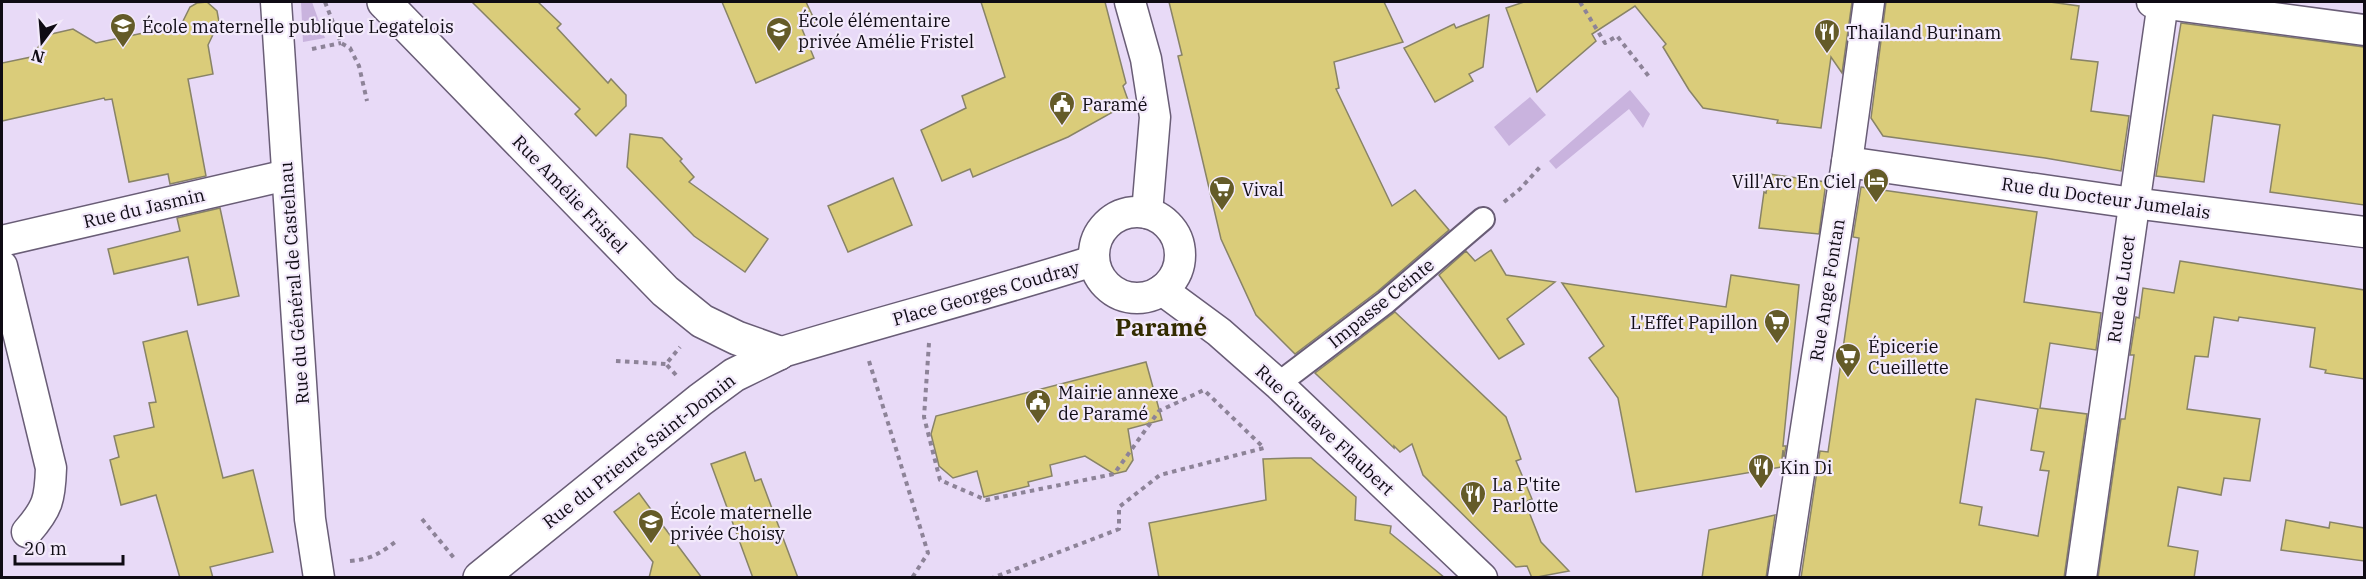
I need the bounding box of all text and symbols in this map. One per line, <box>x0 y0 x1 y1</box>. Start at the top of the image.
place label: École élémentaire privée Amélie Fristel <box>798 9 974 53</box>
school or university icon: École maternelle publique Legatelois <box>108 11 138 49</box>
north arrow <box>12 12 72 72</box>
place label: École maternelle publique Legatelois <box>142 15 454 38</box>
school or university icon: École élémentaire privée Amélie Fristel <box>764 15 794 53</box>
restaurant icon: Thailand Burinam <box>1812 17 1842 55</box>
place label: Thailand Burinam <box>1846 21 2001 44</box>
text: N <box>29 45 47 68</box>
public building icon: Paramé <box>1047 89 1077 127</box>
place label: Paramé <box>1082 93 1147 116</box>
street label: Rue Amélie Fristel <box>508 130 632 258</box>
street label: Rue du Général de Castelnau <box>274 161 314 405</box>
hotel icon: Vill'Arc En Ciel <box>1861 166 1891 204</box>
place label: Vill'Arc En Ciel <box>1732 170 1856 193</box>
street label: Rue du Docteur Jumelais <box>2000 172 2212 224</box>
supermarket icon: Vival <box>1207 174 1237 212</box>
place label: Vival <box>1242 178 1284 201</box>
street label: Rue du Jasmin <box>81 183 207 233</box>
street label: Rue Ange Fontan <box>1804 217 1850 363</box>
street label: Rue de Lucet <box>2102 234 2140 344</box>
street label: Impasse Ceinte <box>1323 253 1439 353</box>
street label: Place Georges Coudray <box>890 255 1083 331</box>
supermarket icon: L'Effet Papillon <box>1762 307 1792 345</box>
district label: Paramé <box>1115 311 1207 343</box>
place label: L'Effet Papillon <box>1630 311 1758 334</box>
place label: Épicerie Cueillette <box>1868 335 1949 379</box>
supermarket icon: Épicerie Cueillette <box>1833 341 1863 379</box>
street label: Rue Gustave Flaubert <box>1251 360 1399 500</box>
street label: Rue du Prieuré Saint-Domin <box>538 369 740 533</box>
place label: Mairie annexe de Paramé <box>1058 381 1178 425</box>
public building icon: Mairie annexe de Paramé <box>1023 387 1053 425</box>
restaurant icon: Kin Di <box>1746 452 1776 490</box>
place label: Kin Di <box>1780 456 1833 479</box>
place label: La P'tite Parlotte <box>1492 473 1561 517</box>
restaurant icon: La P'tite Parlotte <box>1458 479 1488 517</box>
place label: École maternelle privée Choisy <box>670 501 812 545</box>
school or university icon: École maternelle privée Choisy <box>636 507 666 545</box>
scale bar <box>15 528 123 566</box>
text: 20 m <box>24 537 67 560</box>

